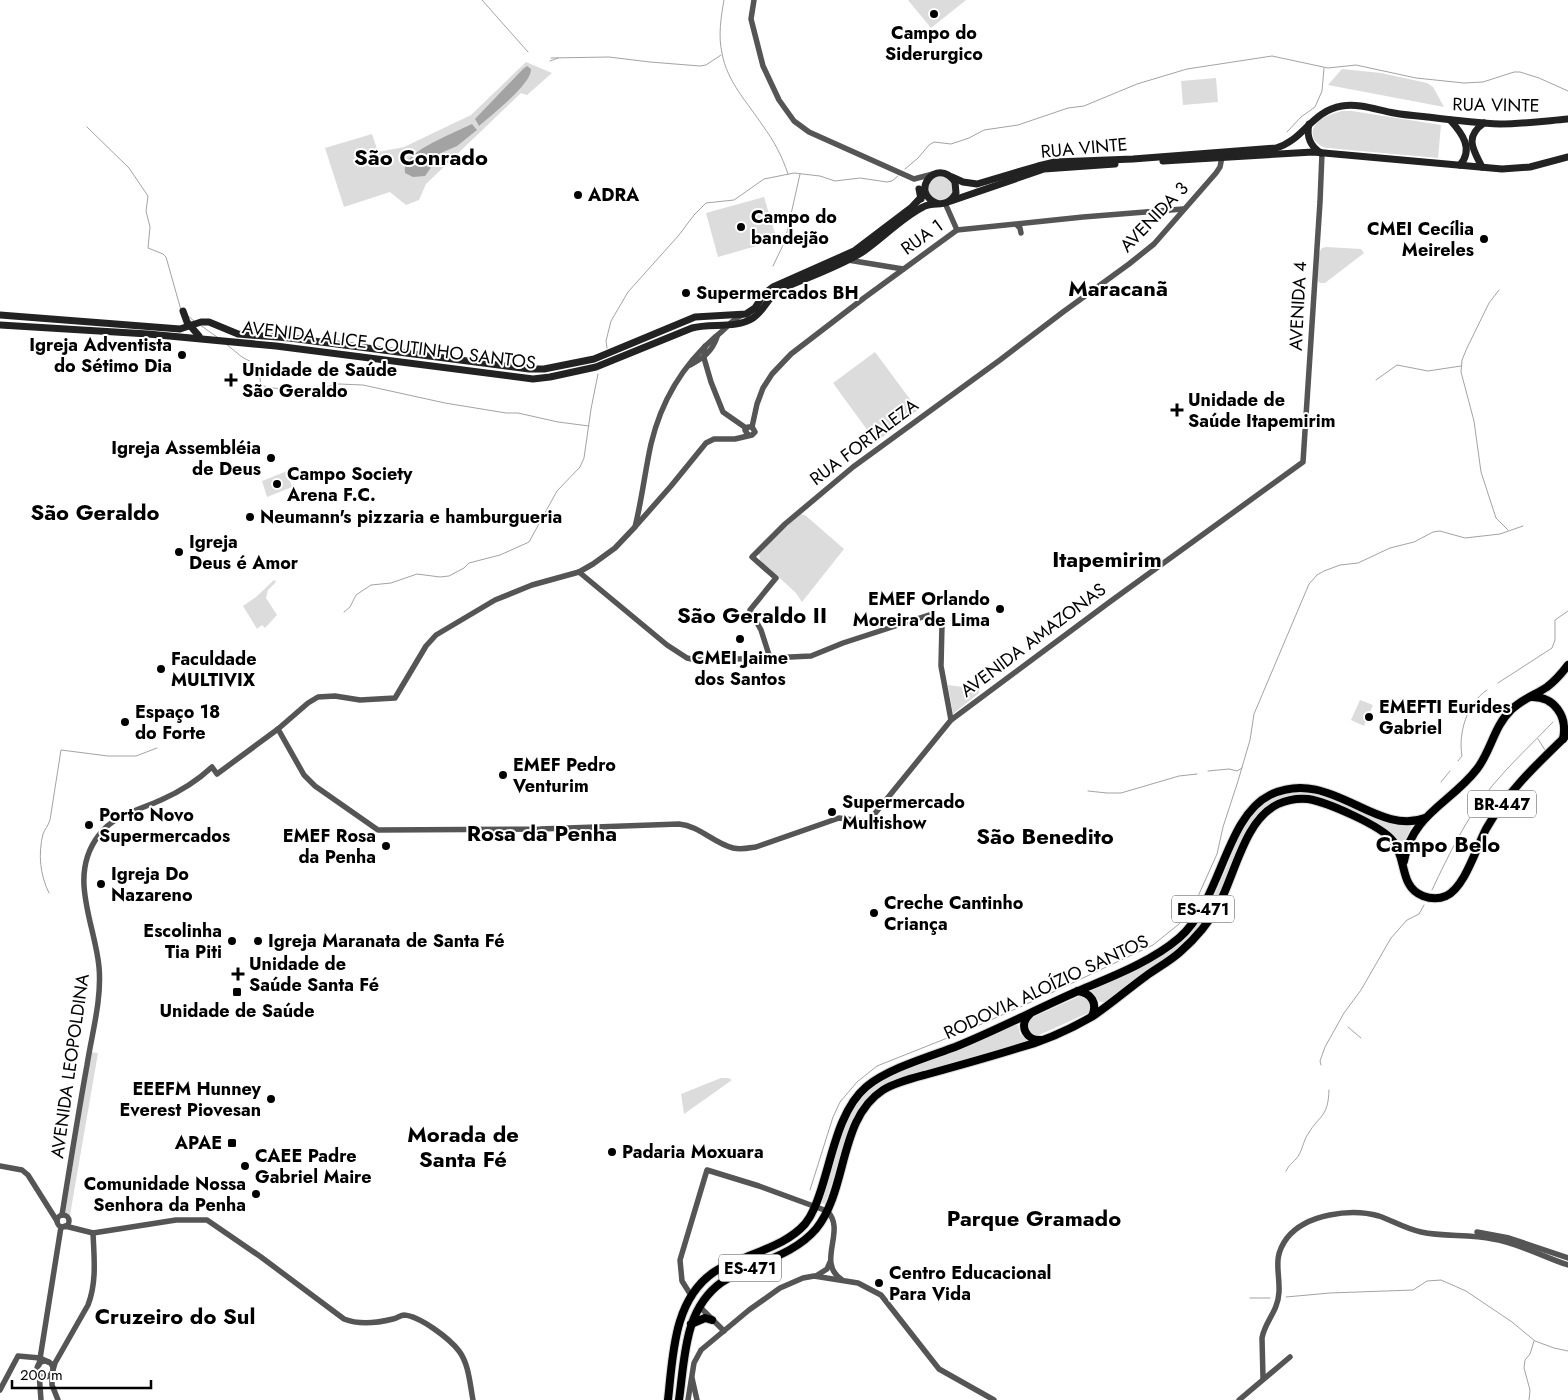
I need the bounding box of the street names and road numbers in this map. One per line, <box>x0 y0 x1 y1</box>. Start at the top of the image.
street label: RUA VINTE <box>1452 91 1540 119</box>
street label: RUA VINTE <box>1039 131 1129 165</box>
street label: AVENIDA 3 <box>1114 176 1194 258</box>
street label: RUA 1 <box>895 213 949 261</box>
street label: AVENIDA 4 <box>1283 261 1313 351</box>
street label: AVENIDA ALICE COUTINHO SANTOS <box>241 314 537 376</box>
street label: RUA FORTALEZA <box>804 392 924 492</box>
street label: AVENIDA AMAZONAS <box>955 576 1111 703</box>
road number: BR-447 <box>1468 791 1536 818</box>
road number: ES-471 <box>1172 896 1234 922</box>
street label: RODOVIA ALOÍZIO SANTOS <box>939 928 1153 1046</box>
street label: AVENIDA LEOPOLDINA <box>44 972 96 1160</box>
road number: ES-471 <box>719 1254 781 1282</box>

